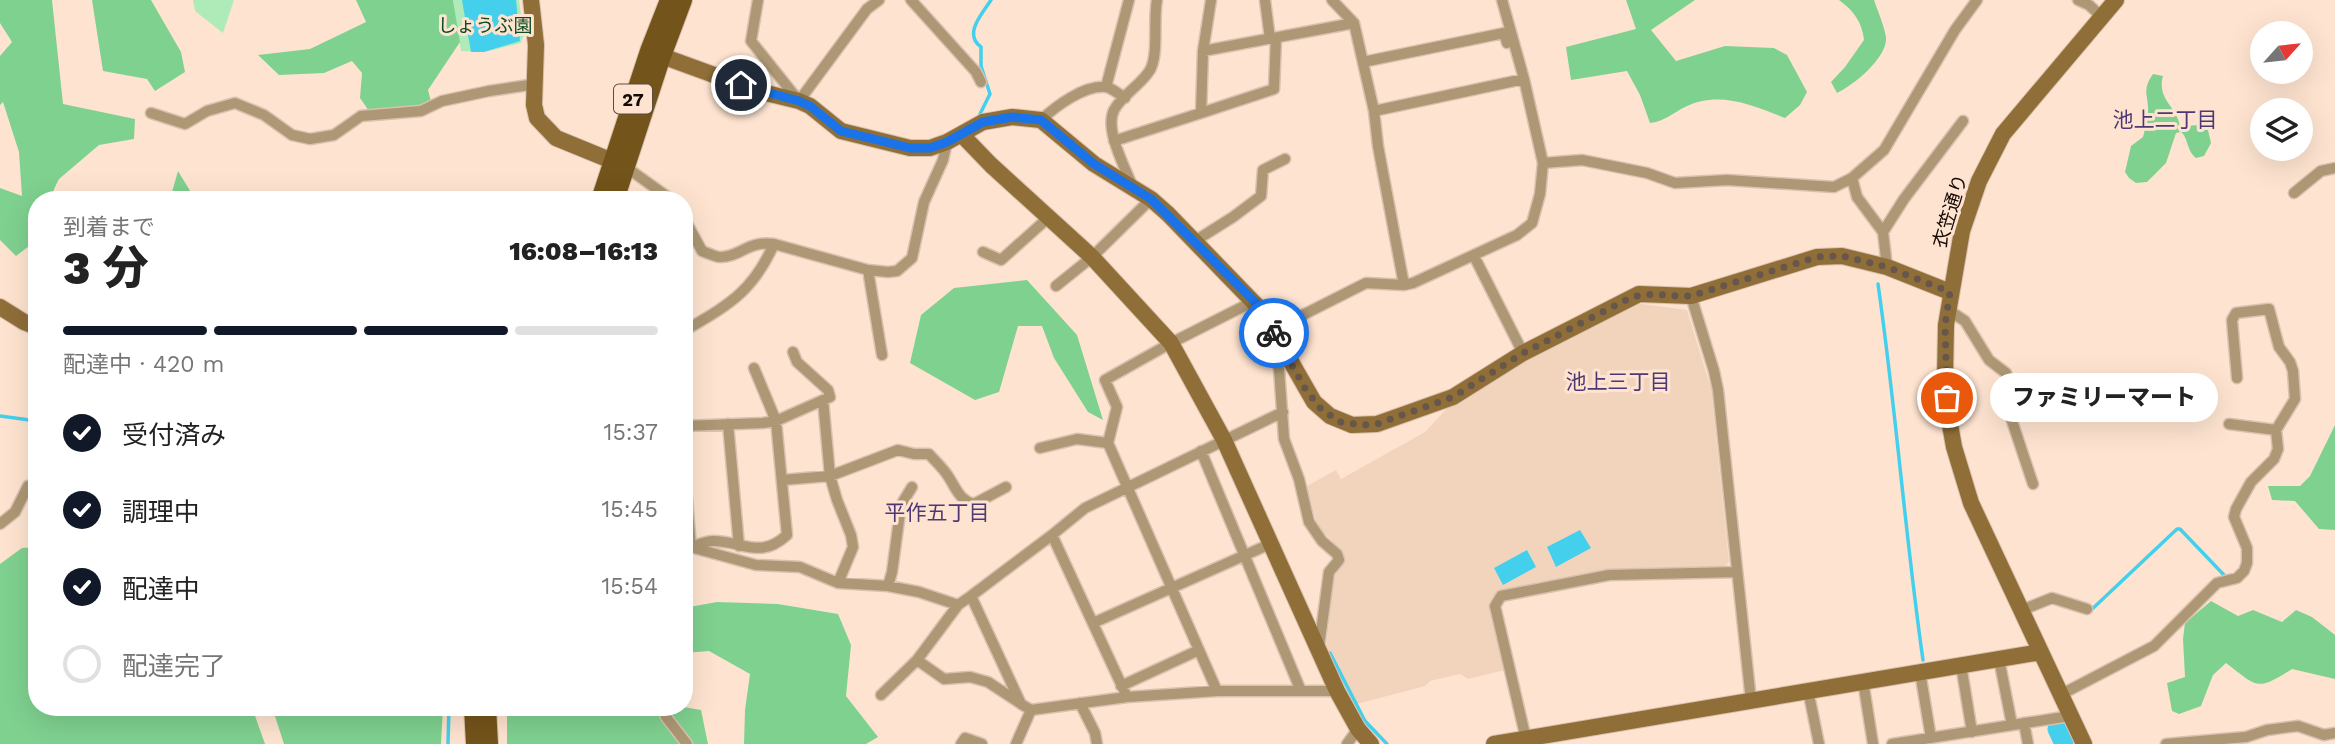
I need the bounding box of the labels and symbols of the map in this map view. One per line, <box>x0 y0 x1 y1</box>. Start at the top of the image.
park label: しょうぶ園 <box>437 14 533 37</box>
north arrow <box>2250 21 2314 84</box>
pin <box>711 55 771 115</box>
road number: 27 <box>614 84 652 114</box>
district label: 池上二丁目 <box>2113 107 2218 132</box>
street label: 衣笠通り <box>1928 171 1972 251</box>
courier <box>1239 298 1309 368</box>
pin <box>1917 368 1977 428</box>
district label: 池上三丁目 <box>1566 369 1671 394</box>
callout: ファミリーマート <box>1989 374 2216 422</box>
district label: 平作五丁目 <box>885 500 990 525</box>

